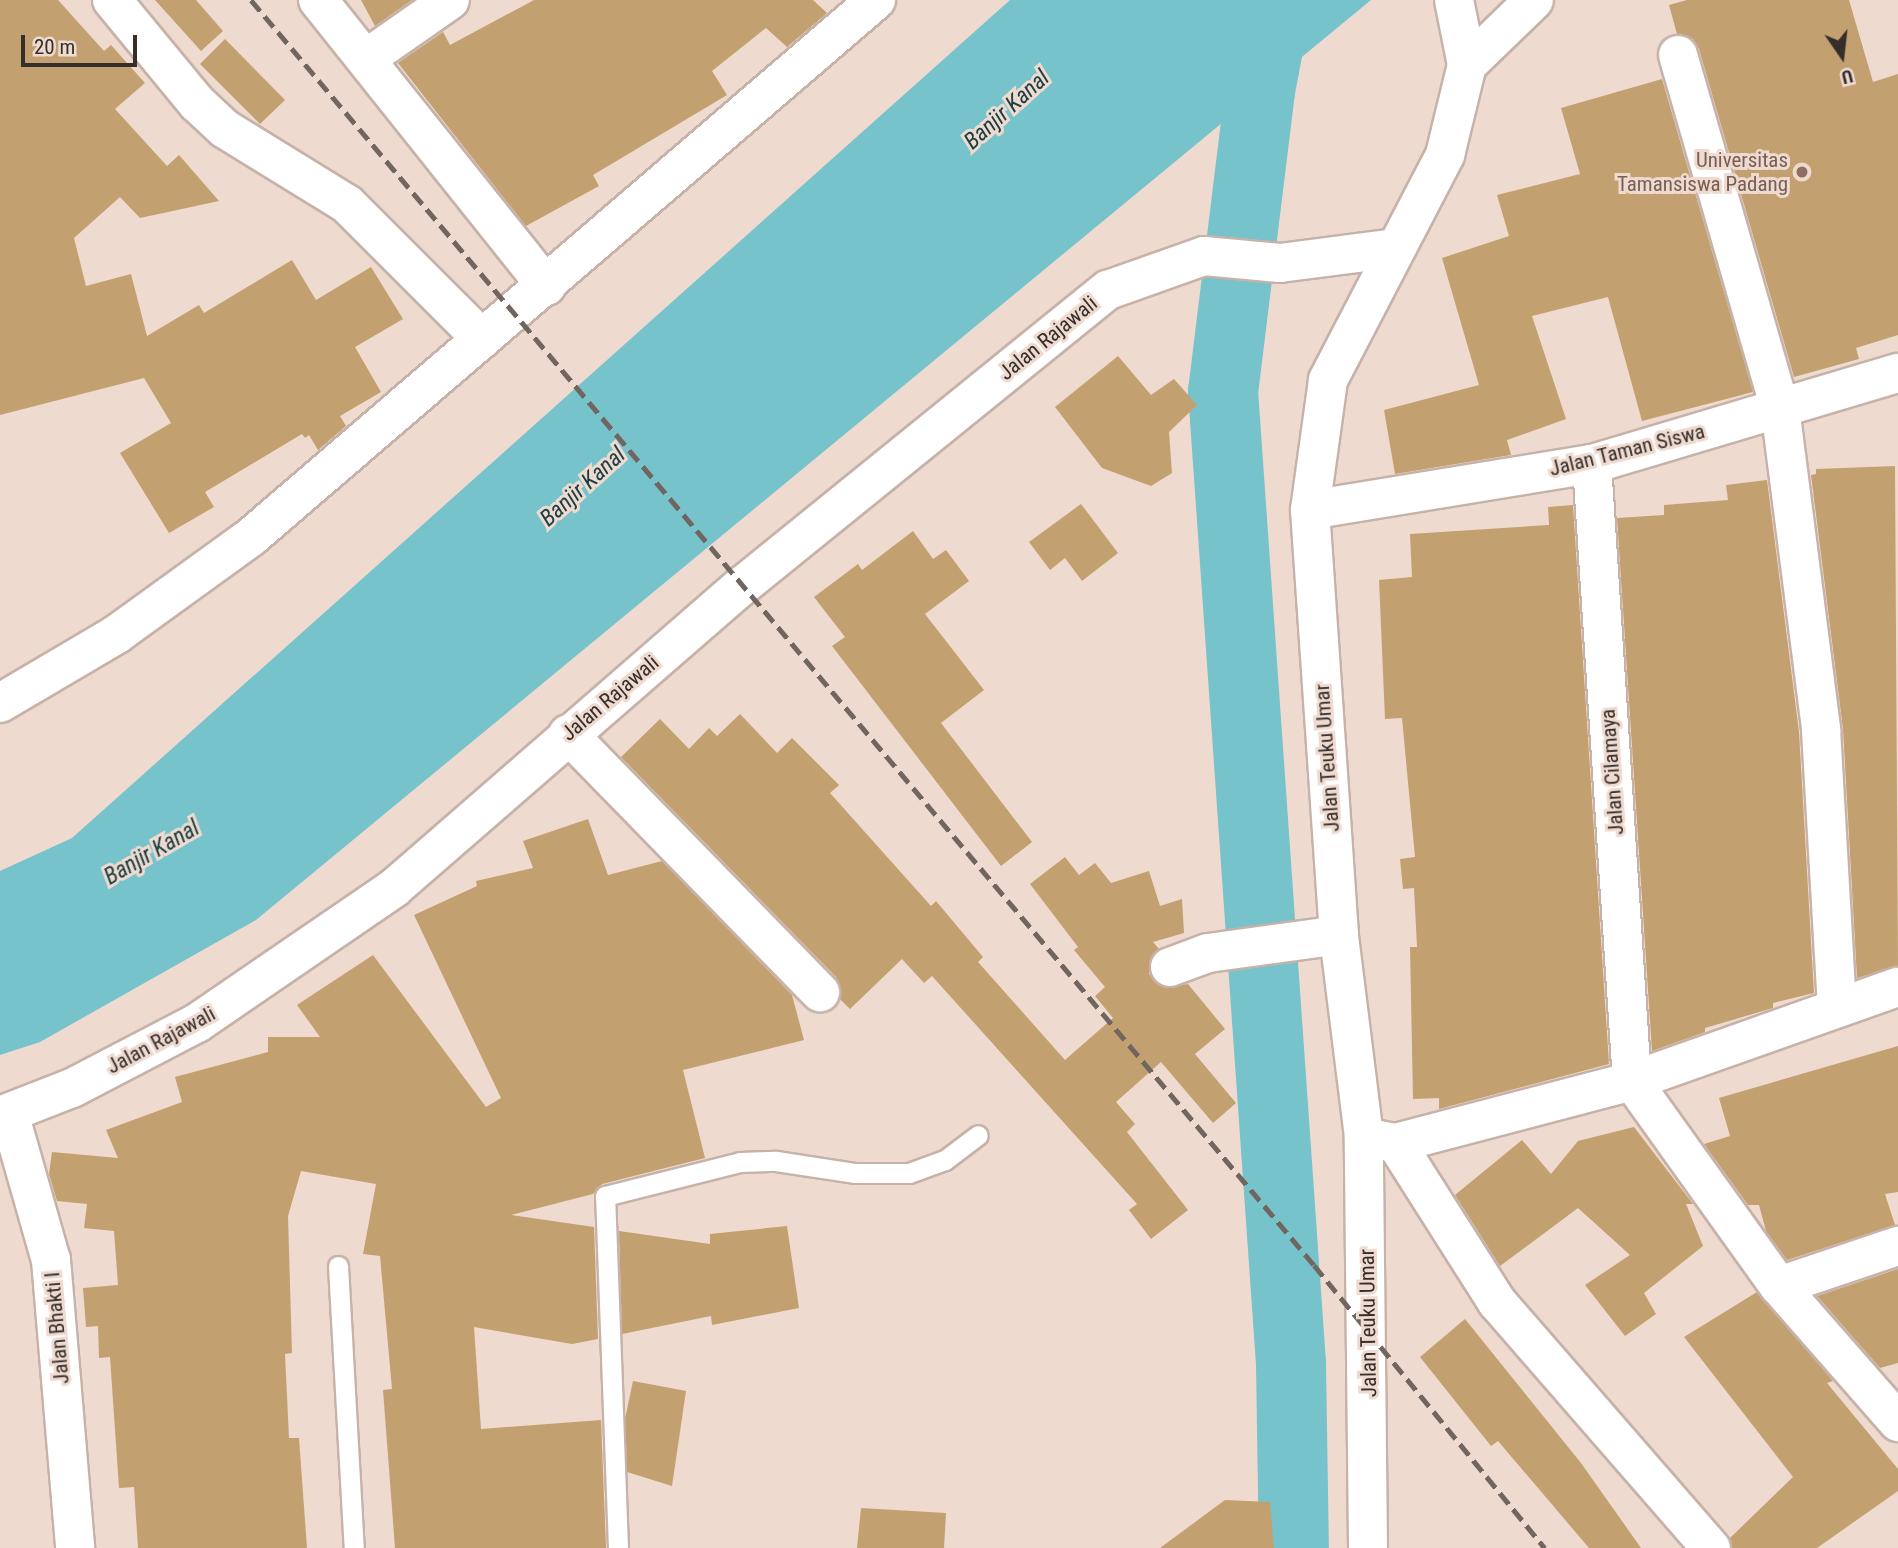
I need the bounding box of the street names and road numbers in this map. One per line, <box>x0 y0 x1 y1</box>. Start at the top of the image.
street label: Jalan Rajawali <box>994 291 1102 385</box>
street label: Jalan Taman Siswa <box>1546 418 1708 482</box>
street label: Jalan Rajawali <box>556 650 664 746</box>
street label: Jalan Teuku Umar <box>1309 683 1345 833</box>
street label: Jalan Cilamaya <box>1595 708 1629 836</box>
street label: Jalan Rajawali <box>102 1001 220 1079</box>
street label: Jalan Teuku Umar <box>1354 1249 1382 1397</box>
street label: Jalan Bhakti I <box>40 1271 74 1385</box>

